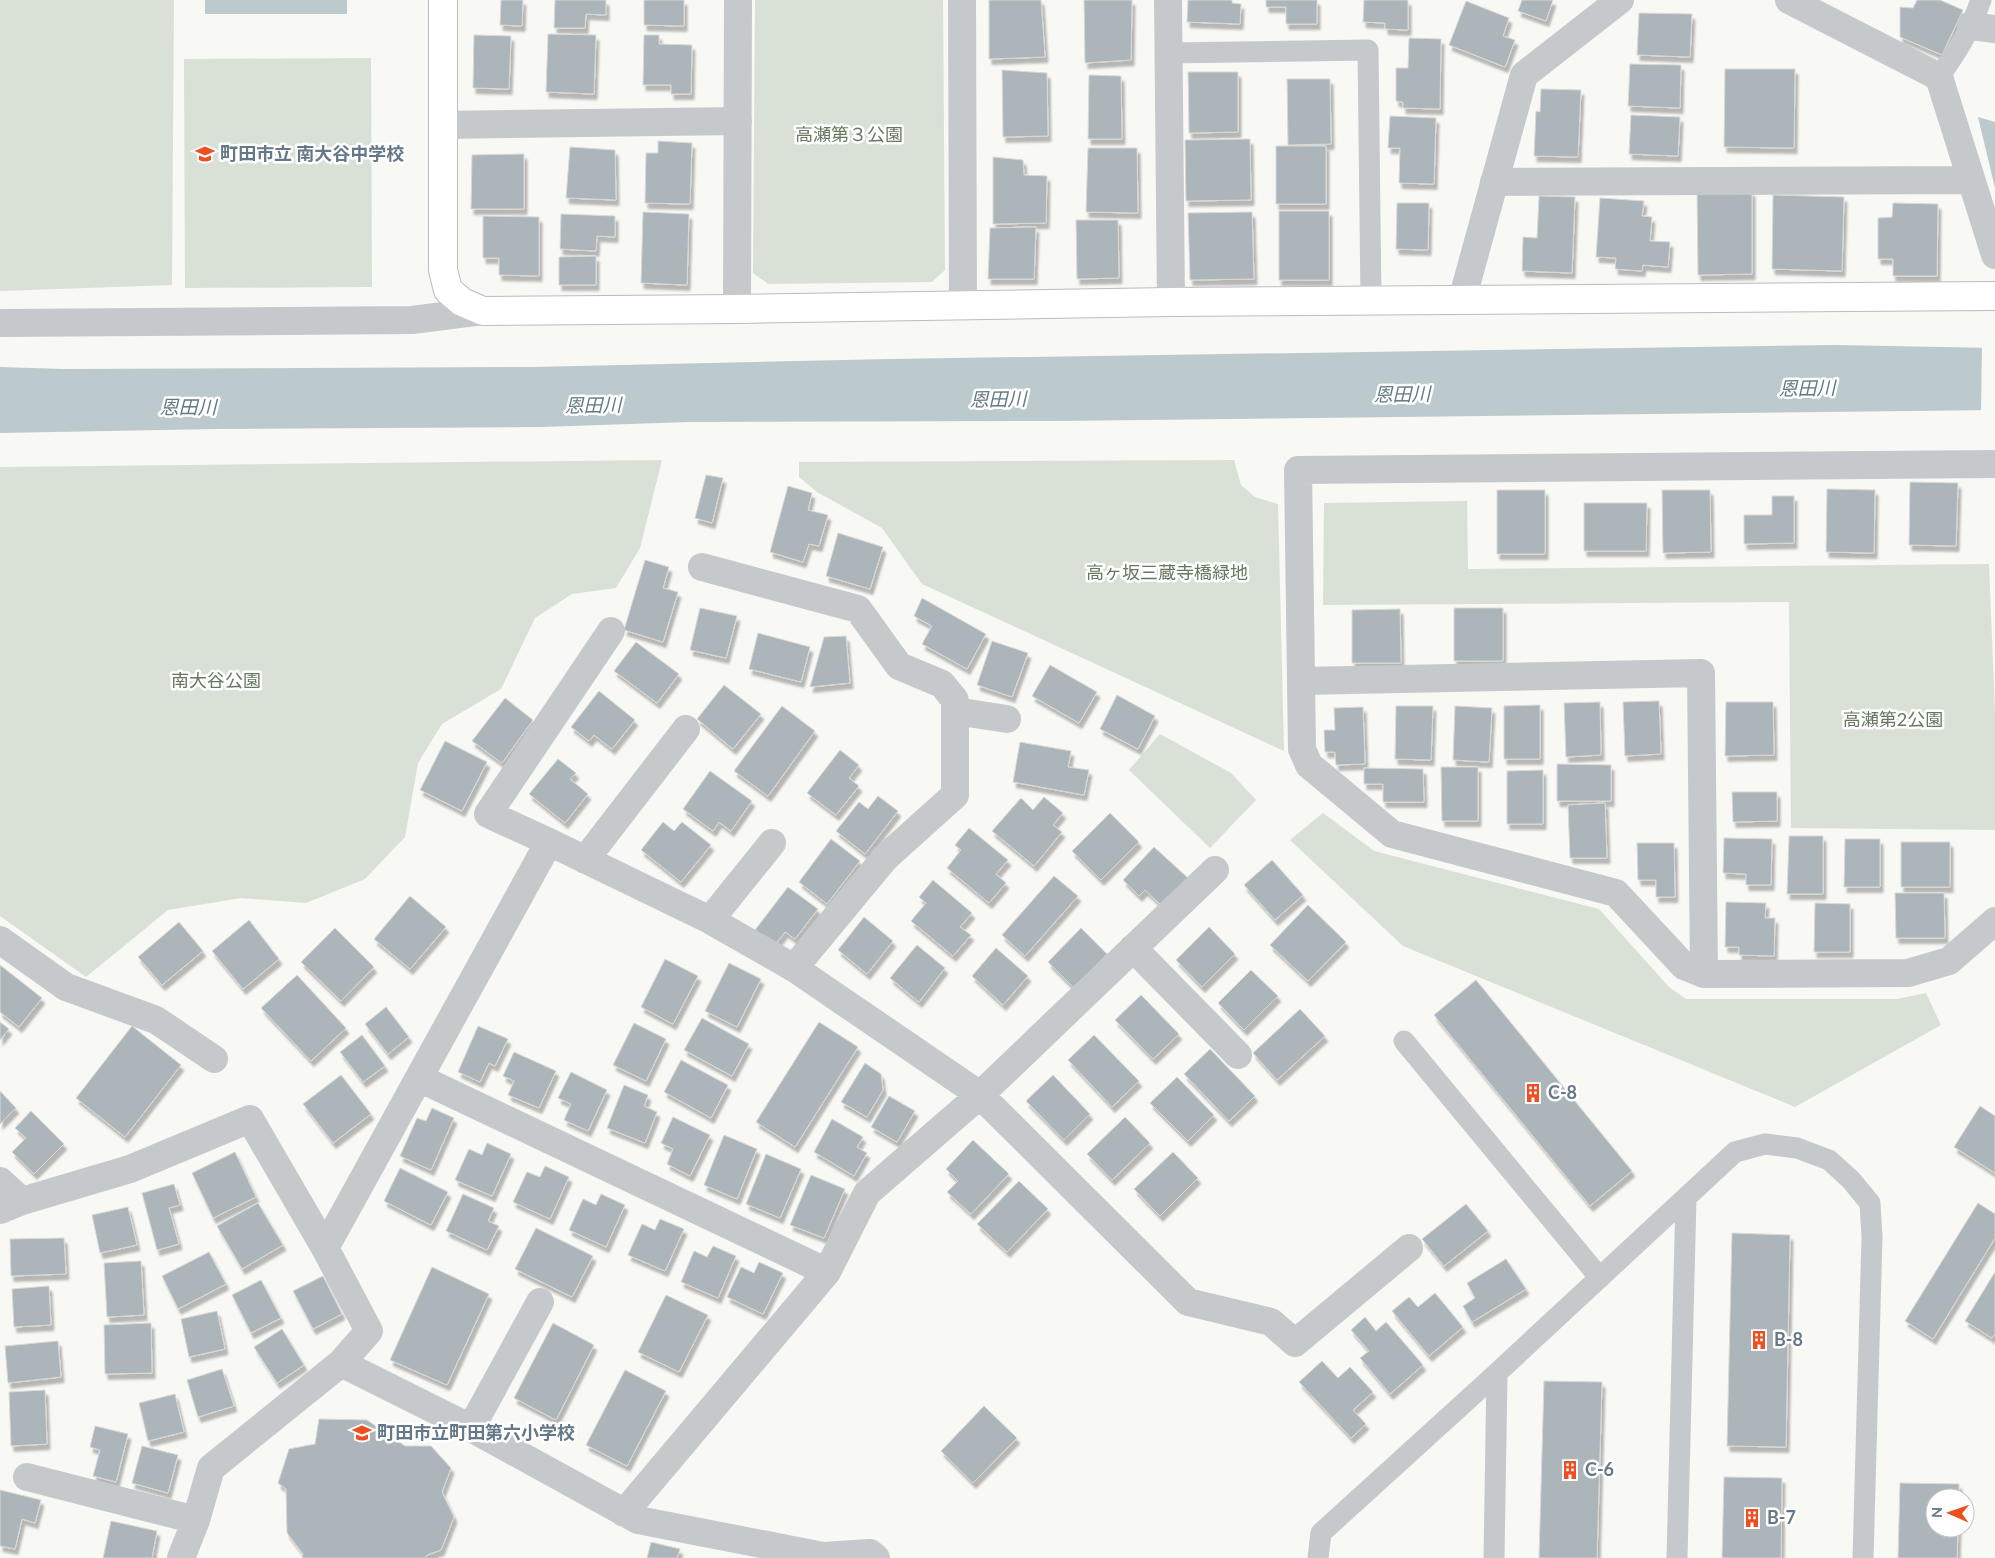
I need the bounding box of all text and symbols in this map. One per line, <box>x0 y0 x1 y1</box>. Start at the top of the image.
park label: 高瀬第３公園 <box>795 123 903 145</box>
place label: 町田市立 南大谷中学校 <box>220 142 404 164</box>
school or university icon: 町田市立 南大谷中学校 <box>194 143 216 165</box>
water label: 恩田川 <box>1778 375 1838 399</box>
water label: 恩田川 <box>1373 381 1433 405</box>
water label: 恩田川 <box>969 386 1029 410</box>
water label: 恩田川 <box>564 392 624 416</box>
water label: 恩田川 <box>159 395 218 418</box>
park label: 高ヶ坂三蔵寺橋緑地 <box>1086 561 1248 583</box>
park label: 南大谷公園 <box>171 669 261 691</box>
park label: 高瀬第2公園 <box>1843 708 1943 730</box>
place label: C-8 <box>1548 1081 1577 1103</box>
building icon: C-8 <box>1522 1082 1544 1104</box>
place label: B-8 <box>1774 1328 1803 1350</box>
building icon: B-8 <box>1748 1329 1770 1351</box>
place label: 町田市立町田第六小学校 <box>377 1421 575 1443</box>
school or university icon: 町田市立町田第六小学校 <box>351 1422 373 1444</box>
place label: C-6 <box>1585 1458 1614 1480</box>
building icon: C-6 <box>1559 1459 1581 1481</box>
north arrow <box>1925 1488 1975 1538</box>
place label: B-7 <box>1767 1506 1796 1528</box>
building icon: B-7 <box>1741 1507 1763 1529</box>
text: N <box>1928 1507 1945 1518</box>

